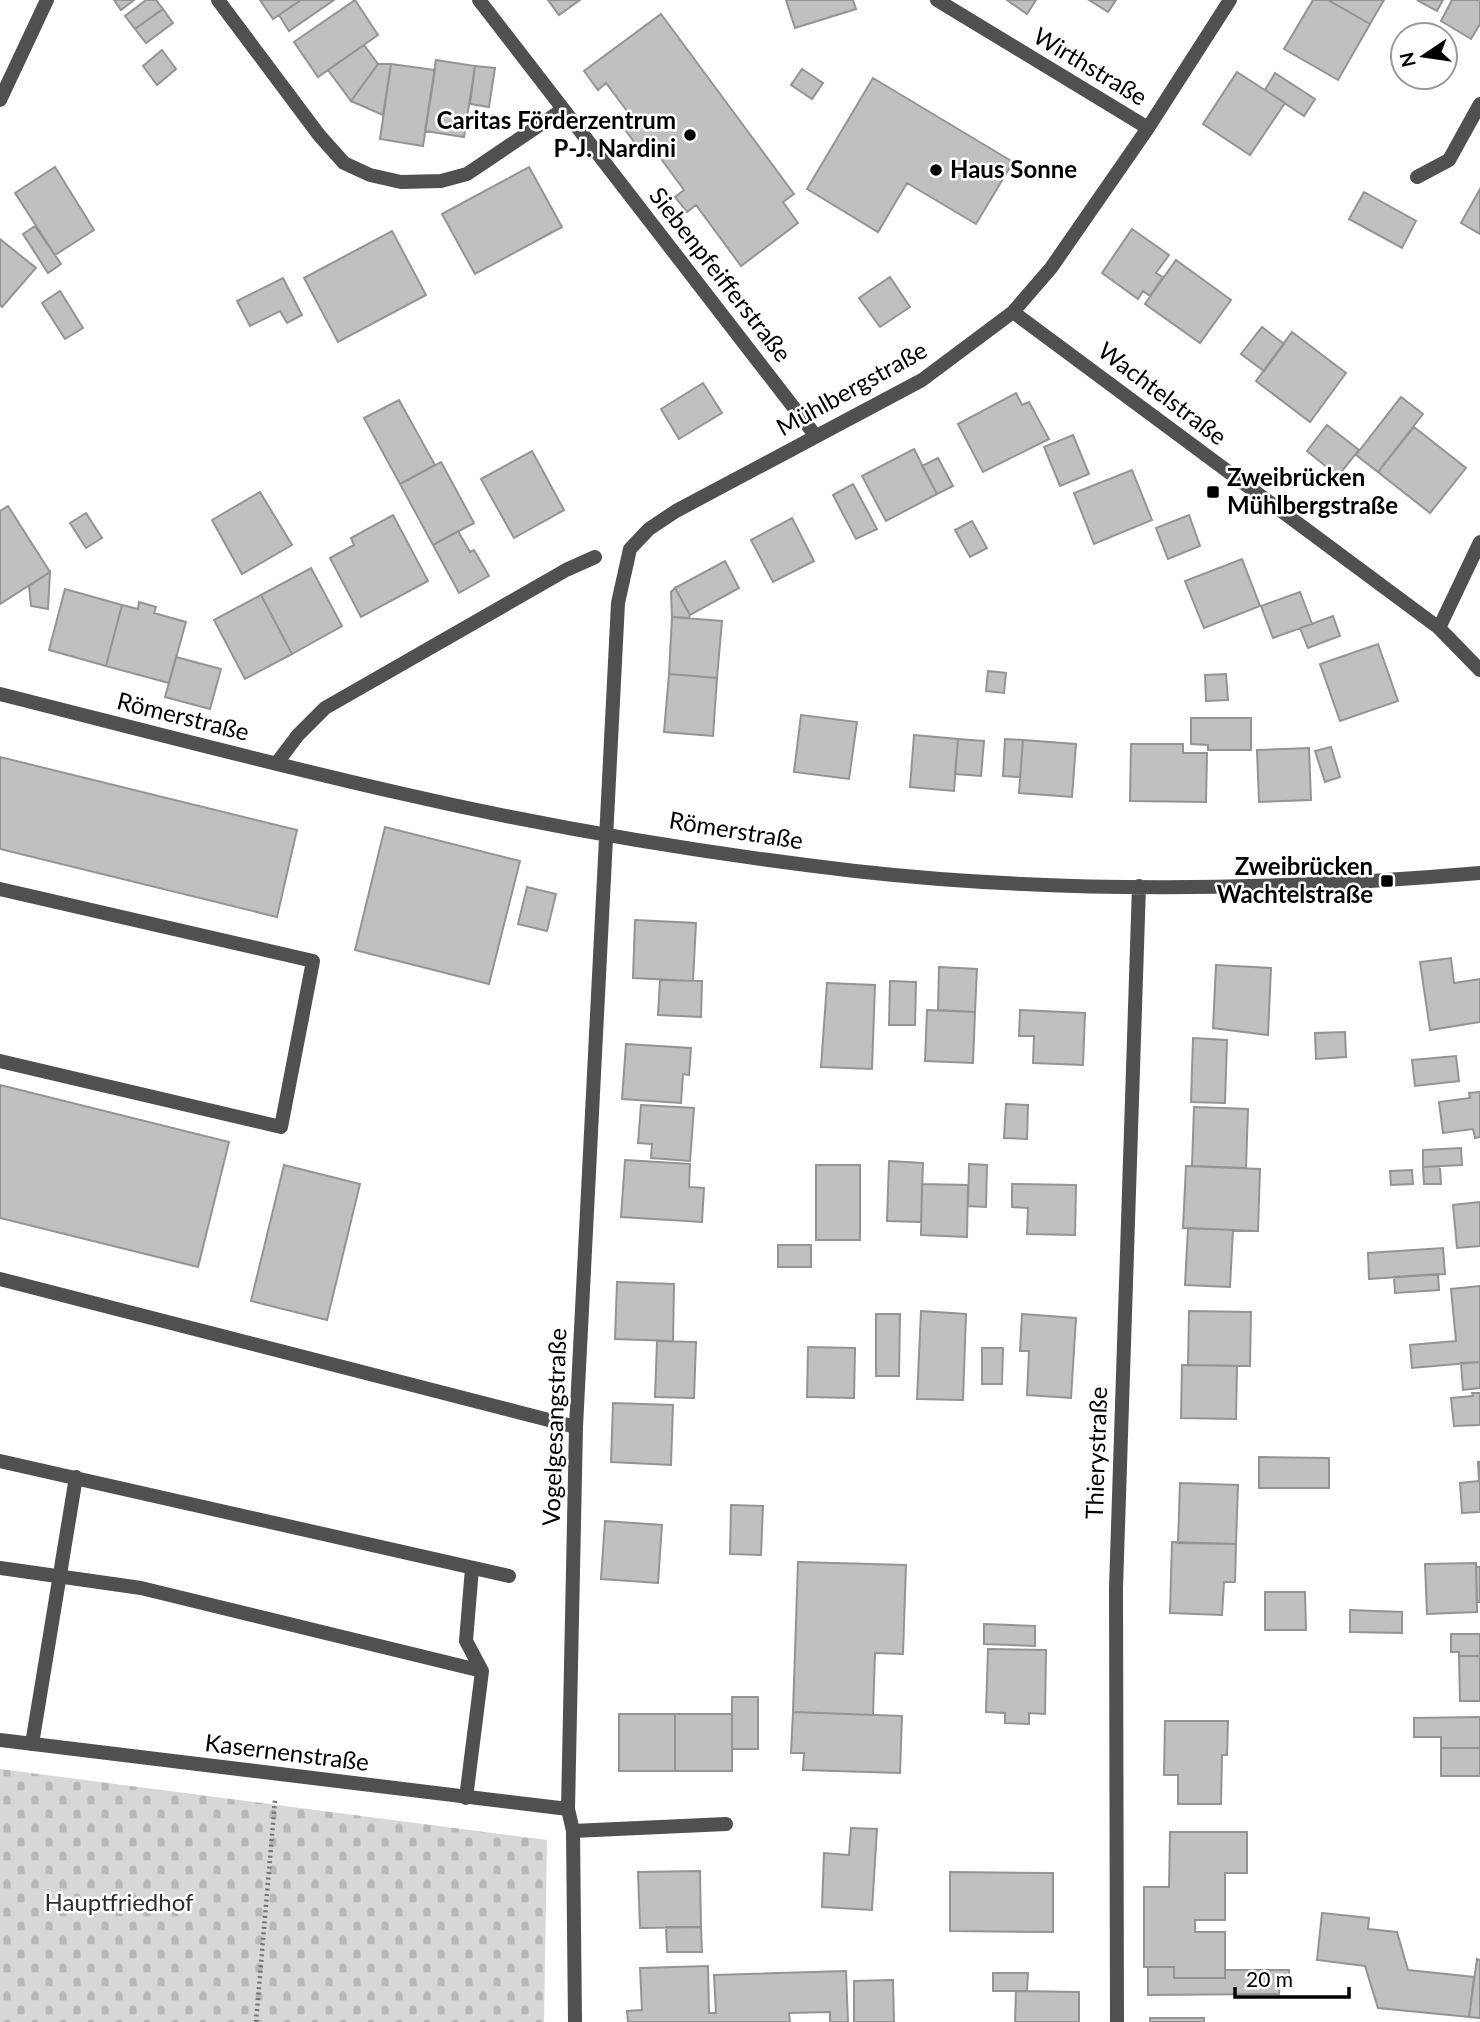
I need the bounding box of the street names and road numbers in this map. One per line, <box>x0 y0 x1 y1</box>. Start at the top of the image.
street label: Wirthstraße <box>1029 20 1153 111</box>
street label: Siebenpfeifferstraße <box>644 181 798 367</box>
street label: Mühlbergstraße <box>771 334 932 441</box>
street label: Wachtelstraße <box>1093 335 1233 450</box>
street label: Römerstraße <box>114 685 252 746</box>
street label: Römerstraße <box>667 805 805 854</box>
street label: Vogelgesangstraße <box>536 1328 571 1526</box>
street label: Thierystraße <box>1079 1386 1112 1520</box>
street label: Kasernenstraße <box>203 1727 371 1776</box>

